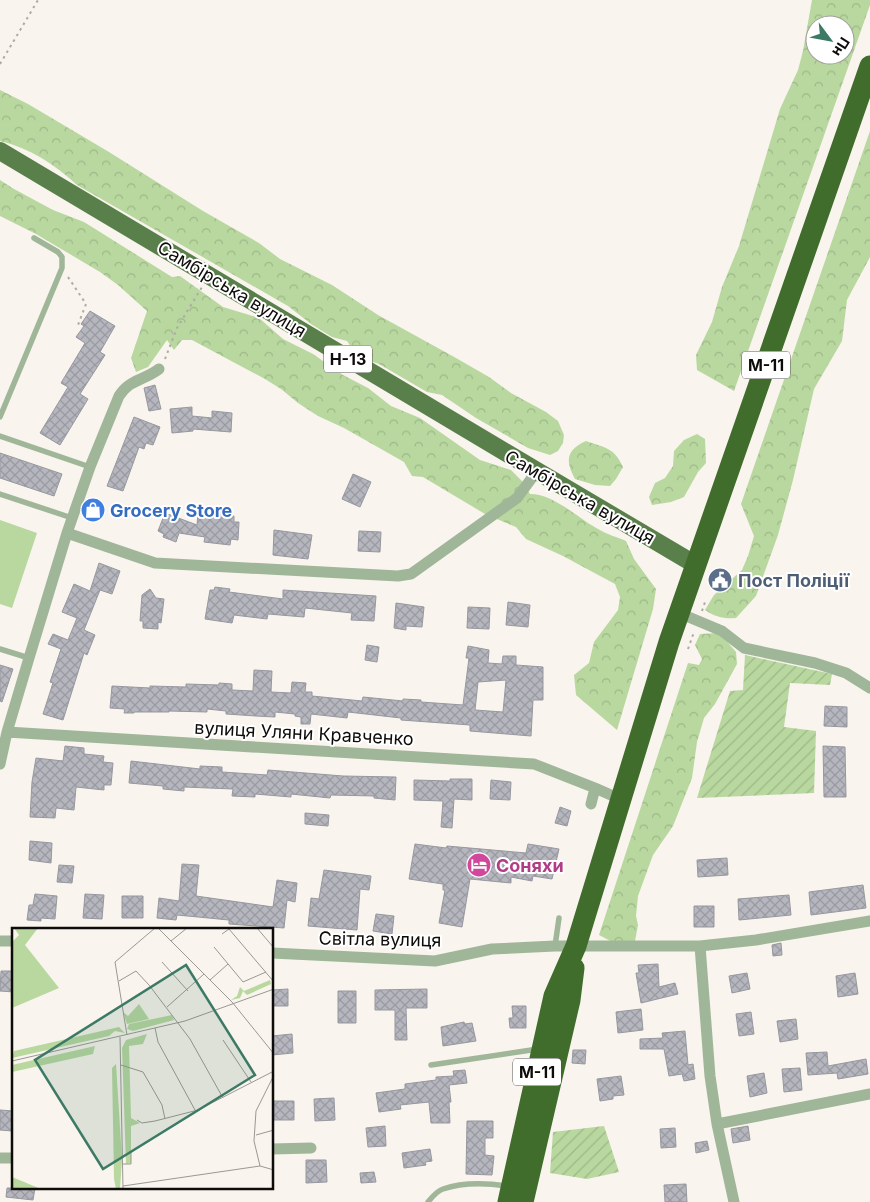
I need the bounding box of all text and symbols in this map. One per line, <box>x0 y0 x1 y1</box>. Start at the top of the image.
north arrow <box>805 15 855 65</box>
text: Пн <box>829 35 854 60</box>
street label: Самбірська вулиця <box>154 236 310 342</box>
road number: Н-13 <box>324 346 372 372</box>
road number: М-11 <box>742 352 790 378</box>
street label: Самбірська вулиця <box>501 446 659 548</box>
shop icon: Grocery Store <box>80 497 106 523</box>
place label: Grocery Store <box>110 500 233 521</box>
public building icon: Пост Поліції <box>707 567 733 593</box>
place label: Пост Поліції <box>738 570 850 591</box>
street label: вулиця Уляни Кравченко <box>194 717 414 749</box>
hotel icon: Соняхи <box>466 852 492 878</box>
place label: Соняхи <box>496 855 564 876</box>
street label: Світла вулиця <box>318 927 442 951</box>
inset map <box>12 928 274 1190</box>
road number: М-11 <box>513 1058 561 1086</box>

